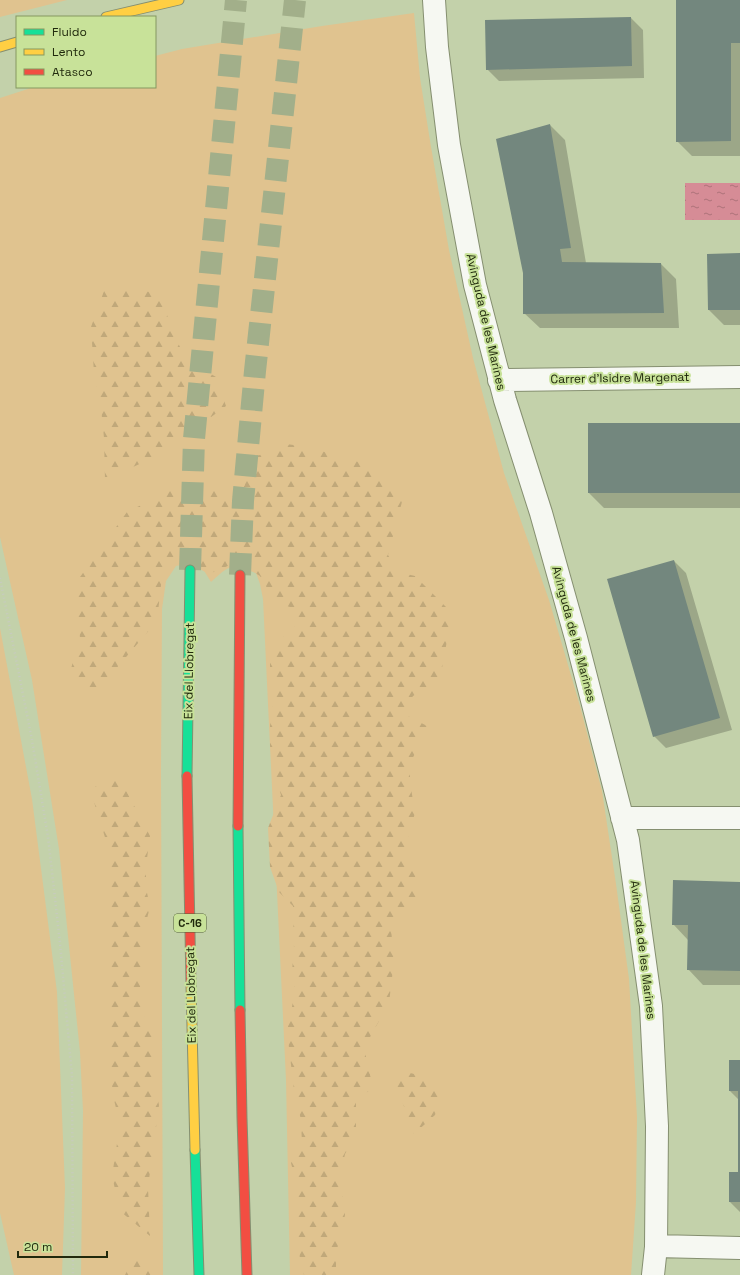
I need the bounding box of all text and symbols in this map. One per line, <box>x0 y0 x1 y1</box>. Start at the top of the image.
legend <box>16 16 156 88</box>
text: Fluido <box>52 24 87 40</box>
text: Lento <box>52 44 86 60</box>
text: Atasco <box>52 64 93 80</box>
street label: Avinguda de les Marines <box>462 252 510 392</box>
street label: Carrer d'Isidre Margenat <box>550 369 690 387</box>
street label: Avinguda de les Marines <box>548 564 600 704</box>
street label: Eix del Llobregat <box>180 623 198 719</box>
street label: Avinguda de les Marines <box>627 880 659 1020</box>
road number: C-16 <box>174 914 206 932</box>
street label: Eix del Llobregat <box>182 947 200 1043</box>
scale bar <box>18 1233 107 1259</box>
text: 20 m <box>24 1239 52 1255</box>

